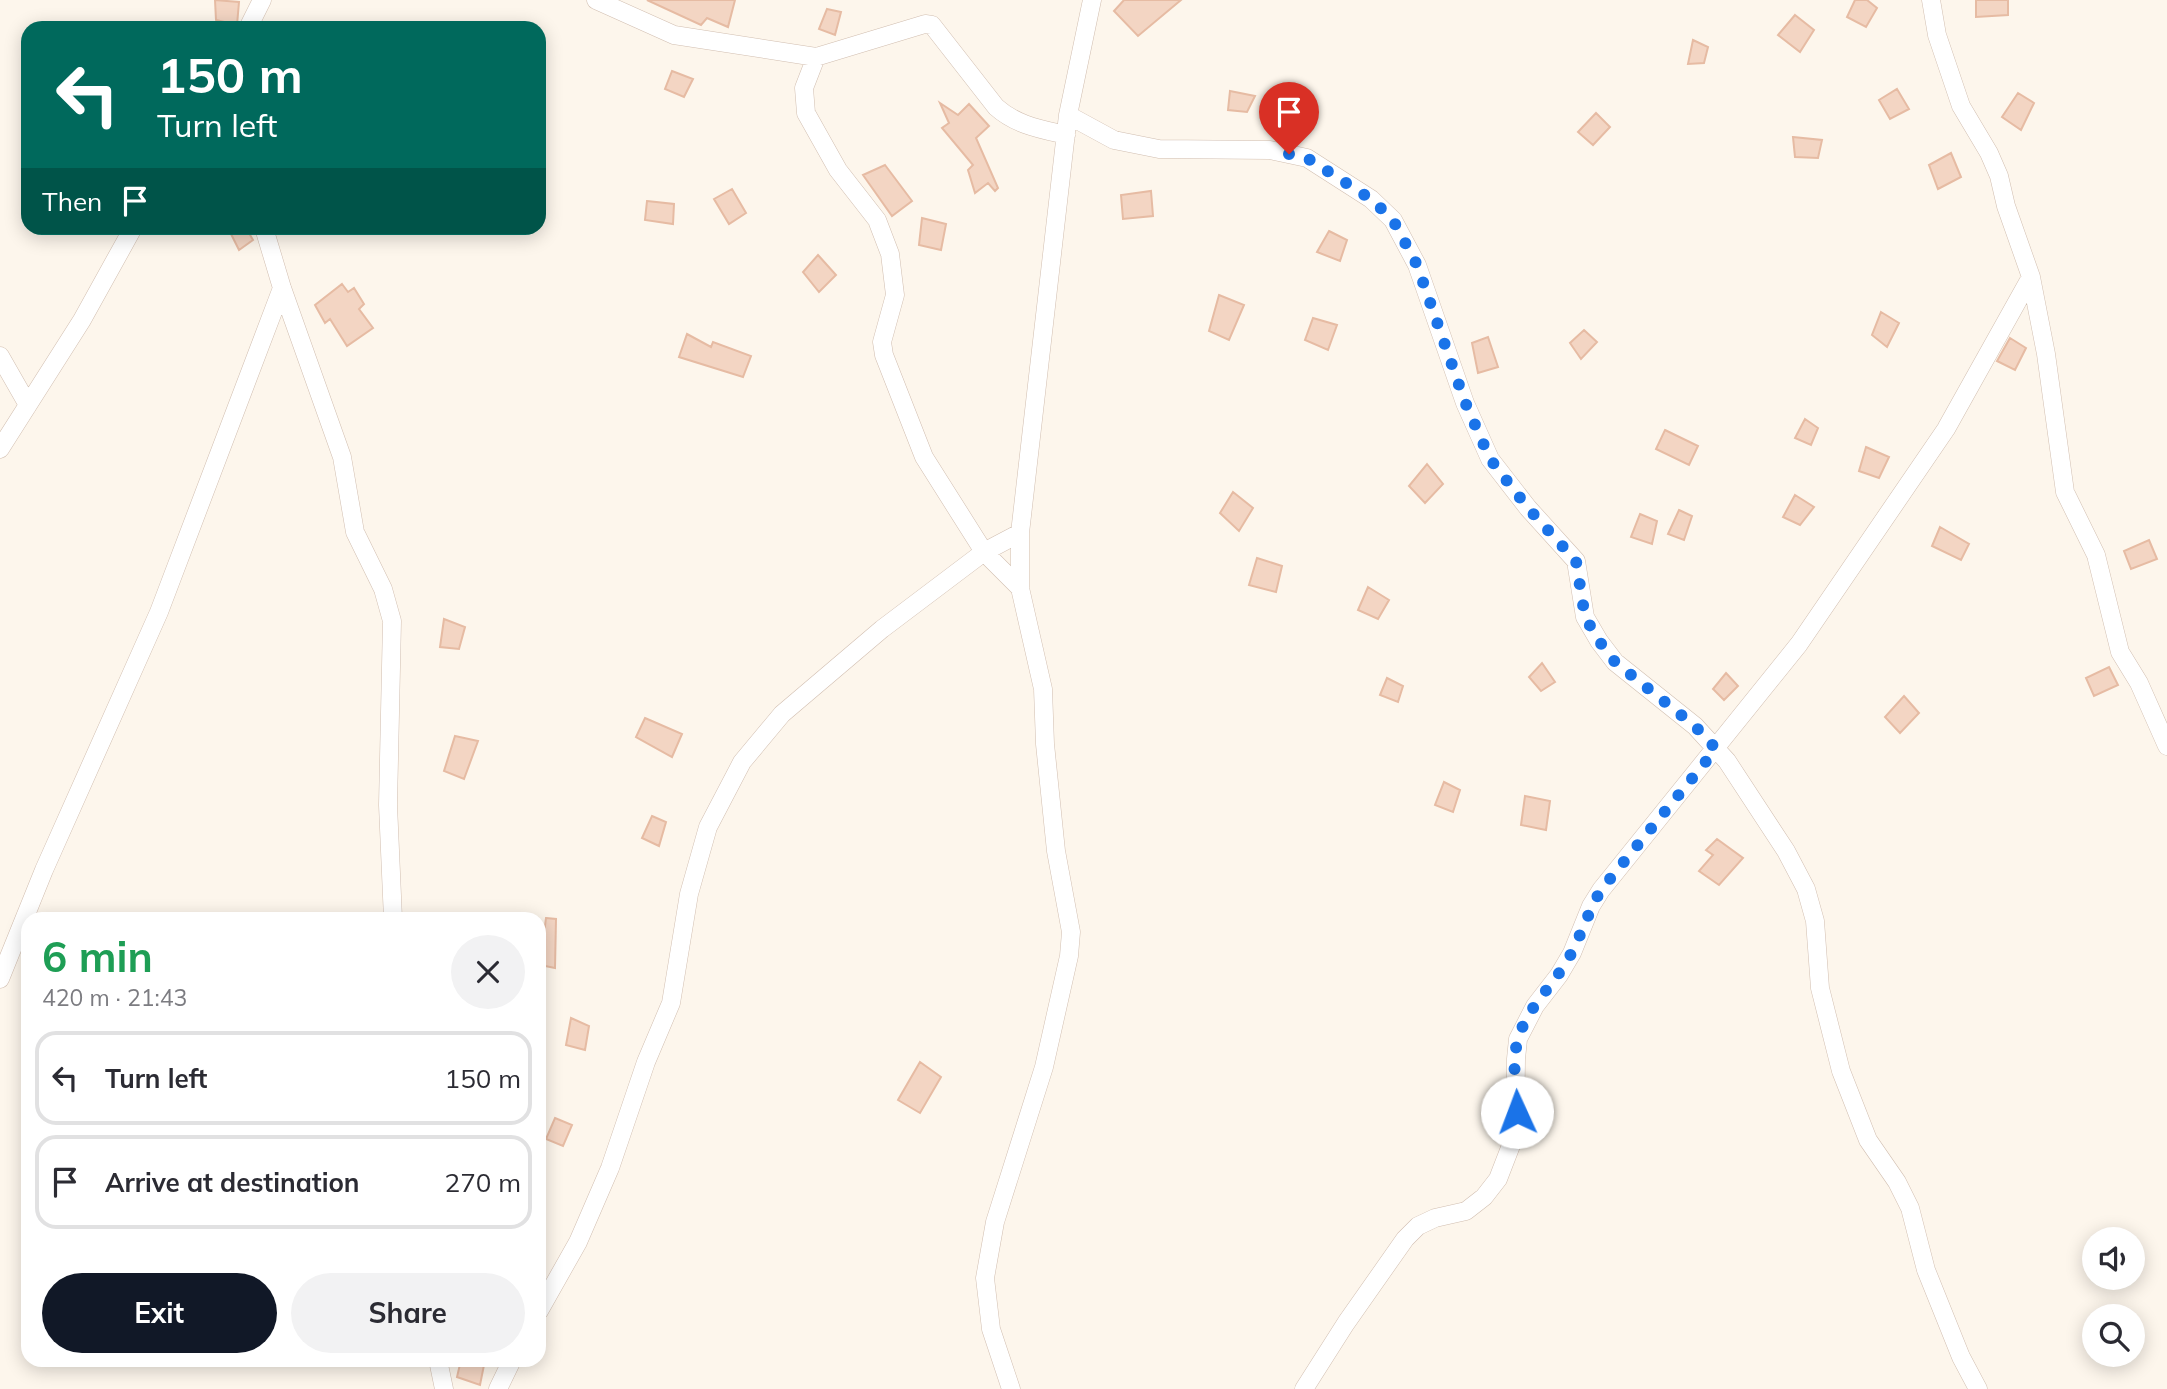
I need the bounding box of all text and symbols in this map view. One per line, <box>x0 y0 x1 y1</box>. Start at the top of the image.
text: 150 m <box>157 44 303 105</box>
icon: left <box>42 49 133 140</box>
pin <box>1259 82 1319 154</box>
icon: arrive <box>1270 93 1308 131</box>
text: Turn left <box>157 105 277 145</box>
icon: arrive <box>116 182 154 220</box>
text: Then <box>42 185 102 218</box>
text: 6 min <box>42 930 153 983</box>
button: close <box>451 935 525 1009</box>
text: 420 m · 21:43 <box>42 983 187 1012</box>
icon: left <box>46 1059 84 1097</box>
text: Turn left <box>105 1062 207 1095</box>
text: 150 m <box>445 1062 521 1095</box>
position arrow <box>1480 1075 1554 1149</box>
icon: arrive <box>46 1163 84 1201</box>
text: Arrive at destination <box>105 1166 360 1199</box>
text: 270 m <box>445 1166 521 1199</box>
map controls <box>2082 1227 2145 1367</box>
button: sound <box>2082 1227 2145 1290</box>
button: Exit <box>42 1273 277 1353</box>
button: Share <box>291 1273 525 1353</box>
button: search <box>2082 1304 2145 1367</box>

